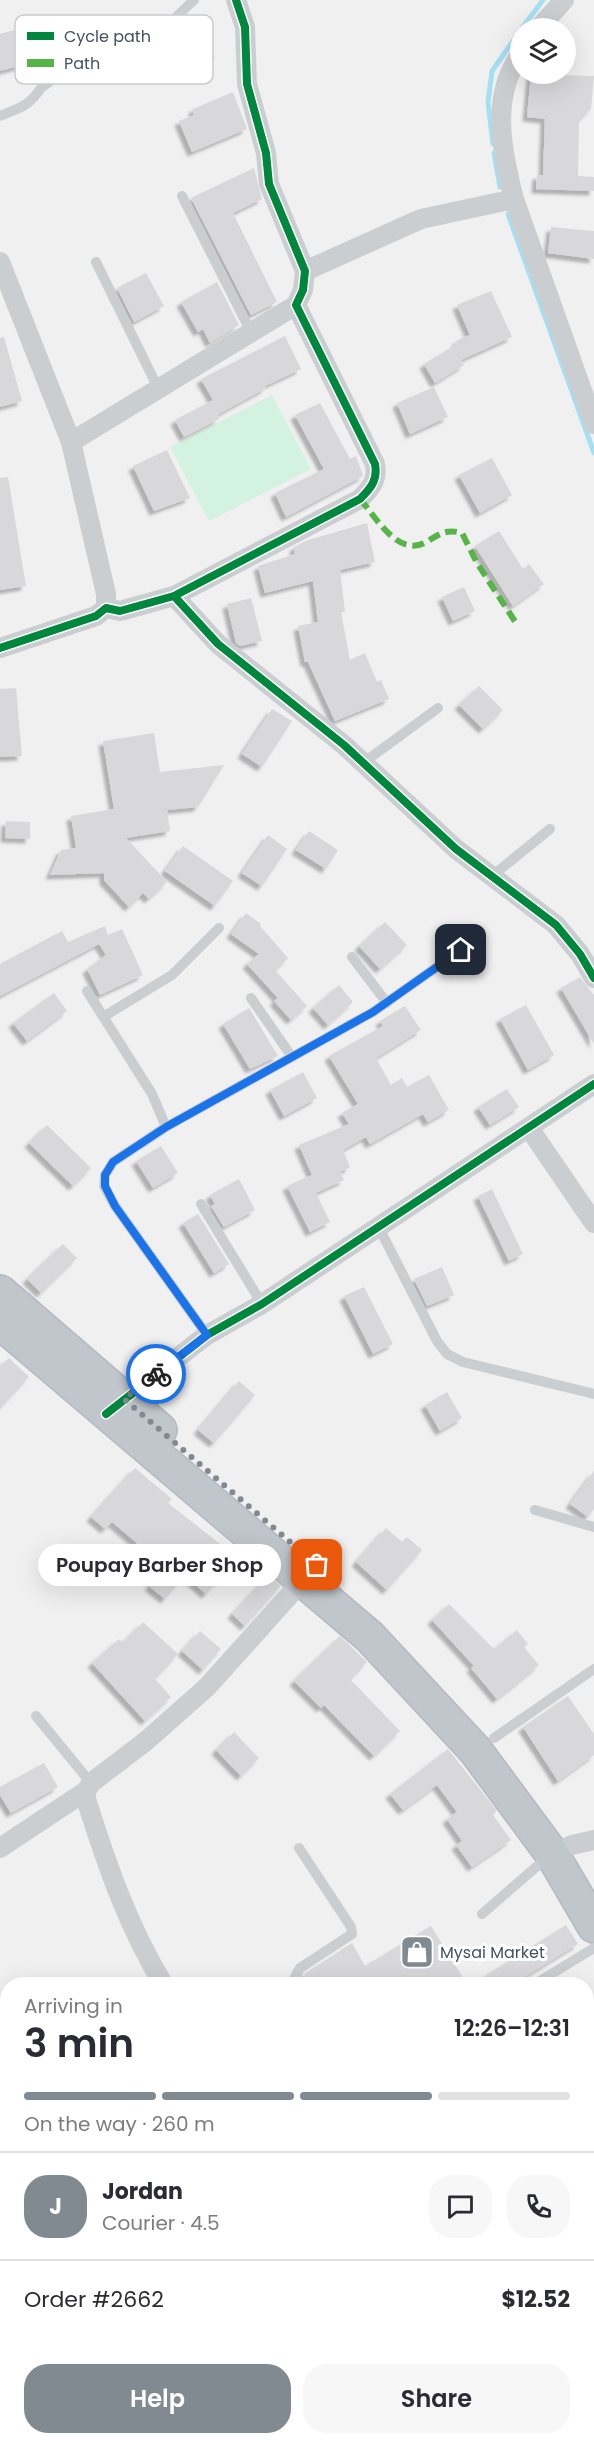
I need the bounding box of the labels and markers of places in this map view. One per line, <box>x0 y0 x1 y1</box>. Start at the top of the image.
pin <box>435 924 486 975</box>
pin <box>291 1539 342 1590</box>
callout: Poupay Barber Shop <box>38 1544 281 1586</box>
shop icon: Mysai Market <box>399 1934 435 1970</box>
place label: Mysai Market <box>440 1941 545 1964</box>

